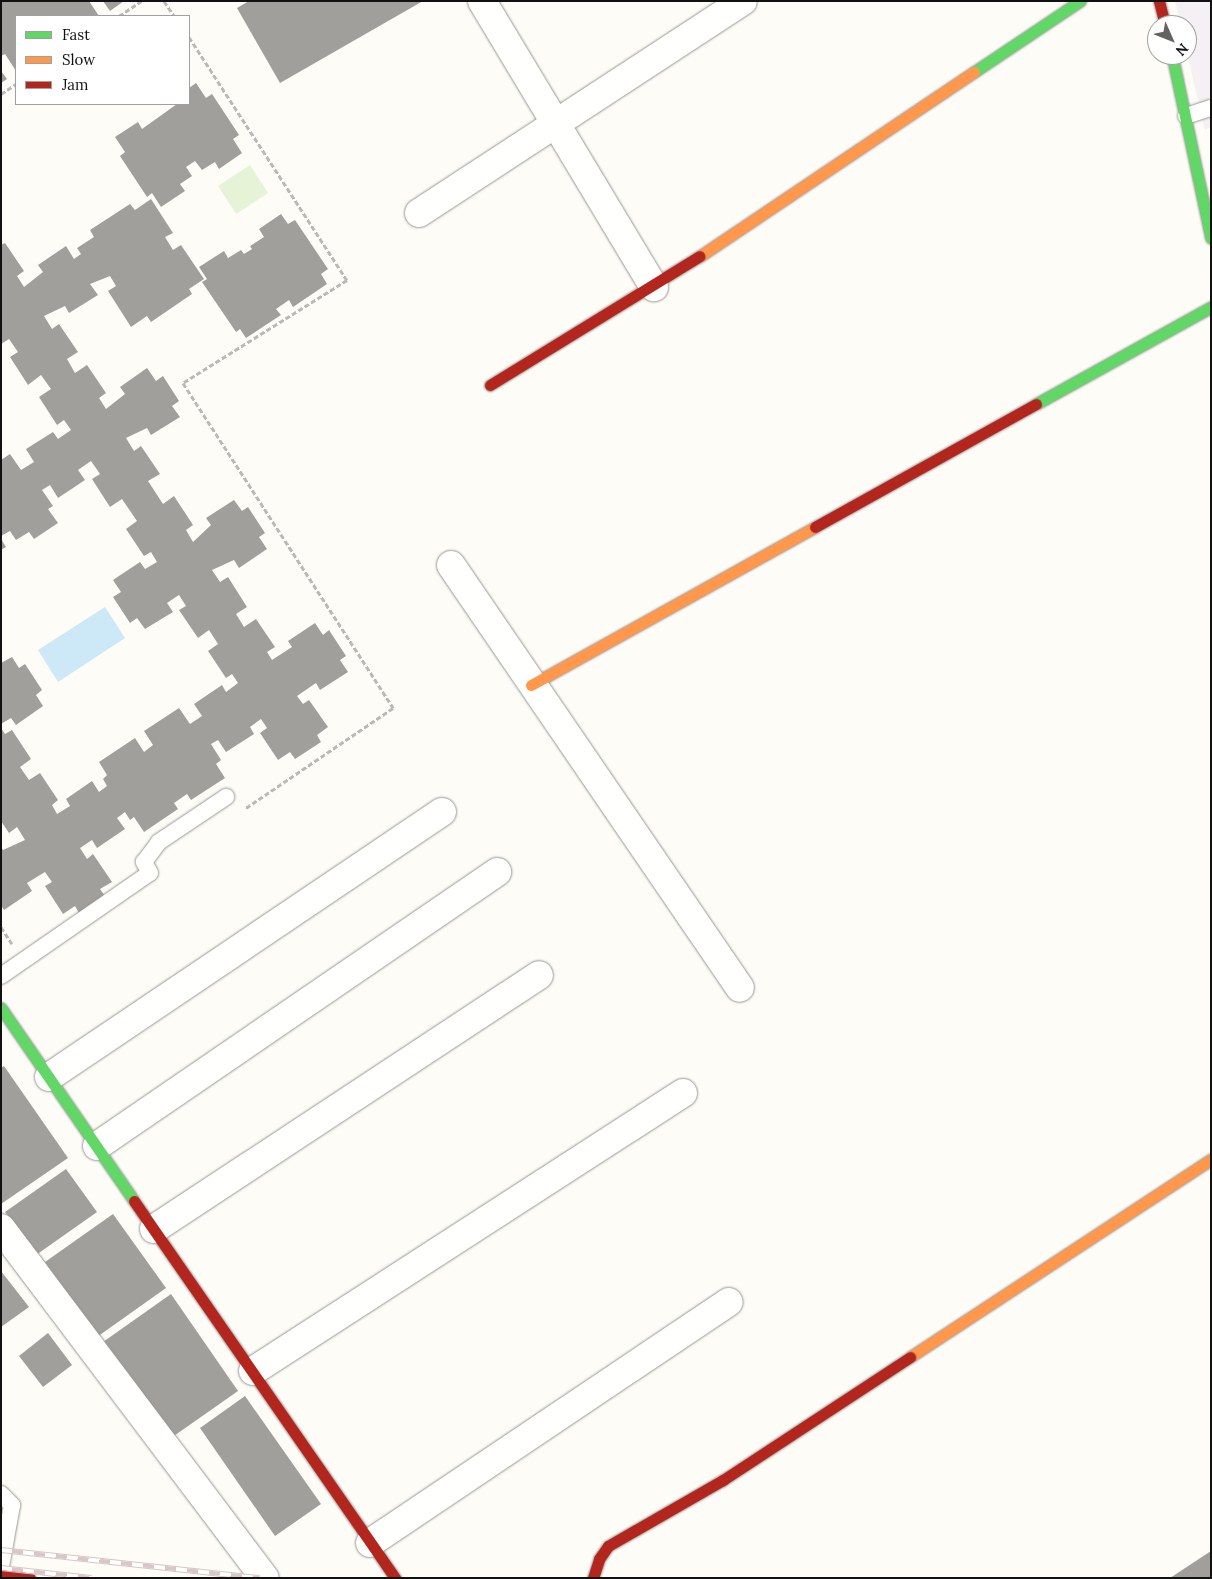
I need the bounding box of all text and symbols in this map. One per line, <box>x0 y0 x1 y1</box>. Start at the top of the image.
legend <box>15 15 190 105</box>
north arrow <box>1147 15 1197 65</box>
text: Fast <box>62 25 90 44</box>
text: N <box>1172 40 1192 60</box>
text: Slow <box>62 50 95 69</box>
text: Jam <box>62 75 89 94</box>

